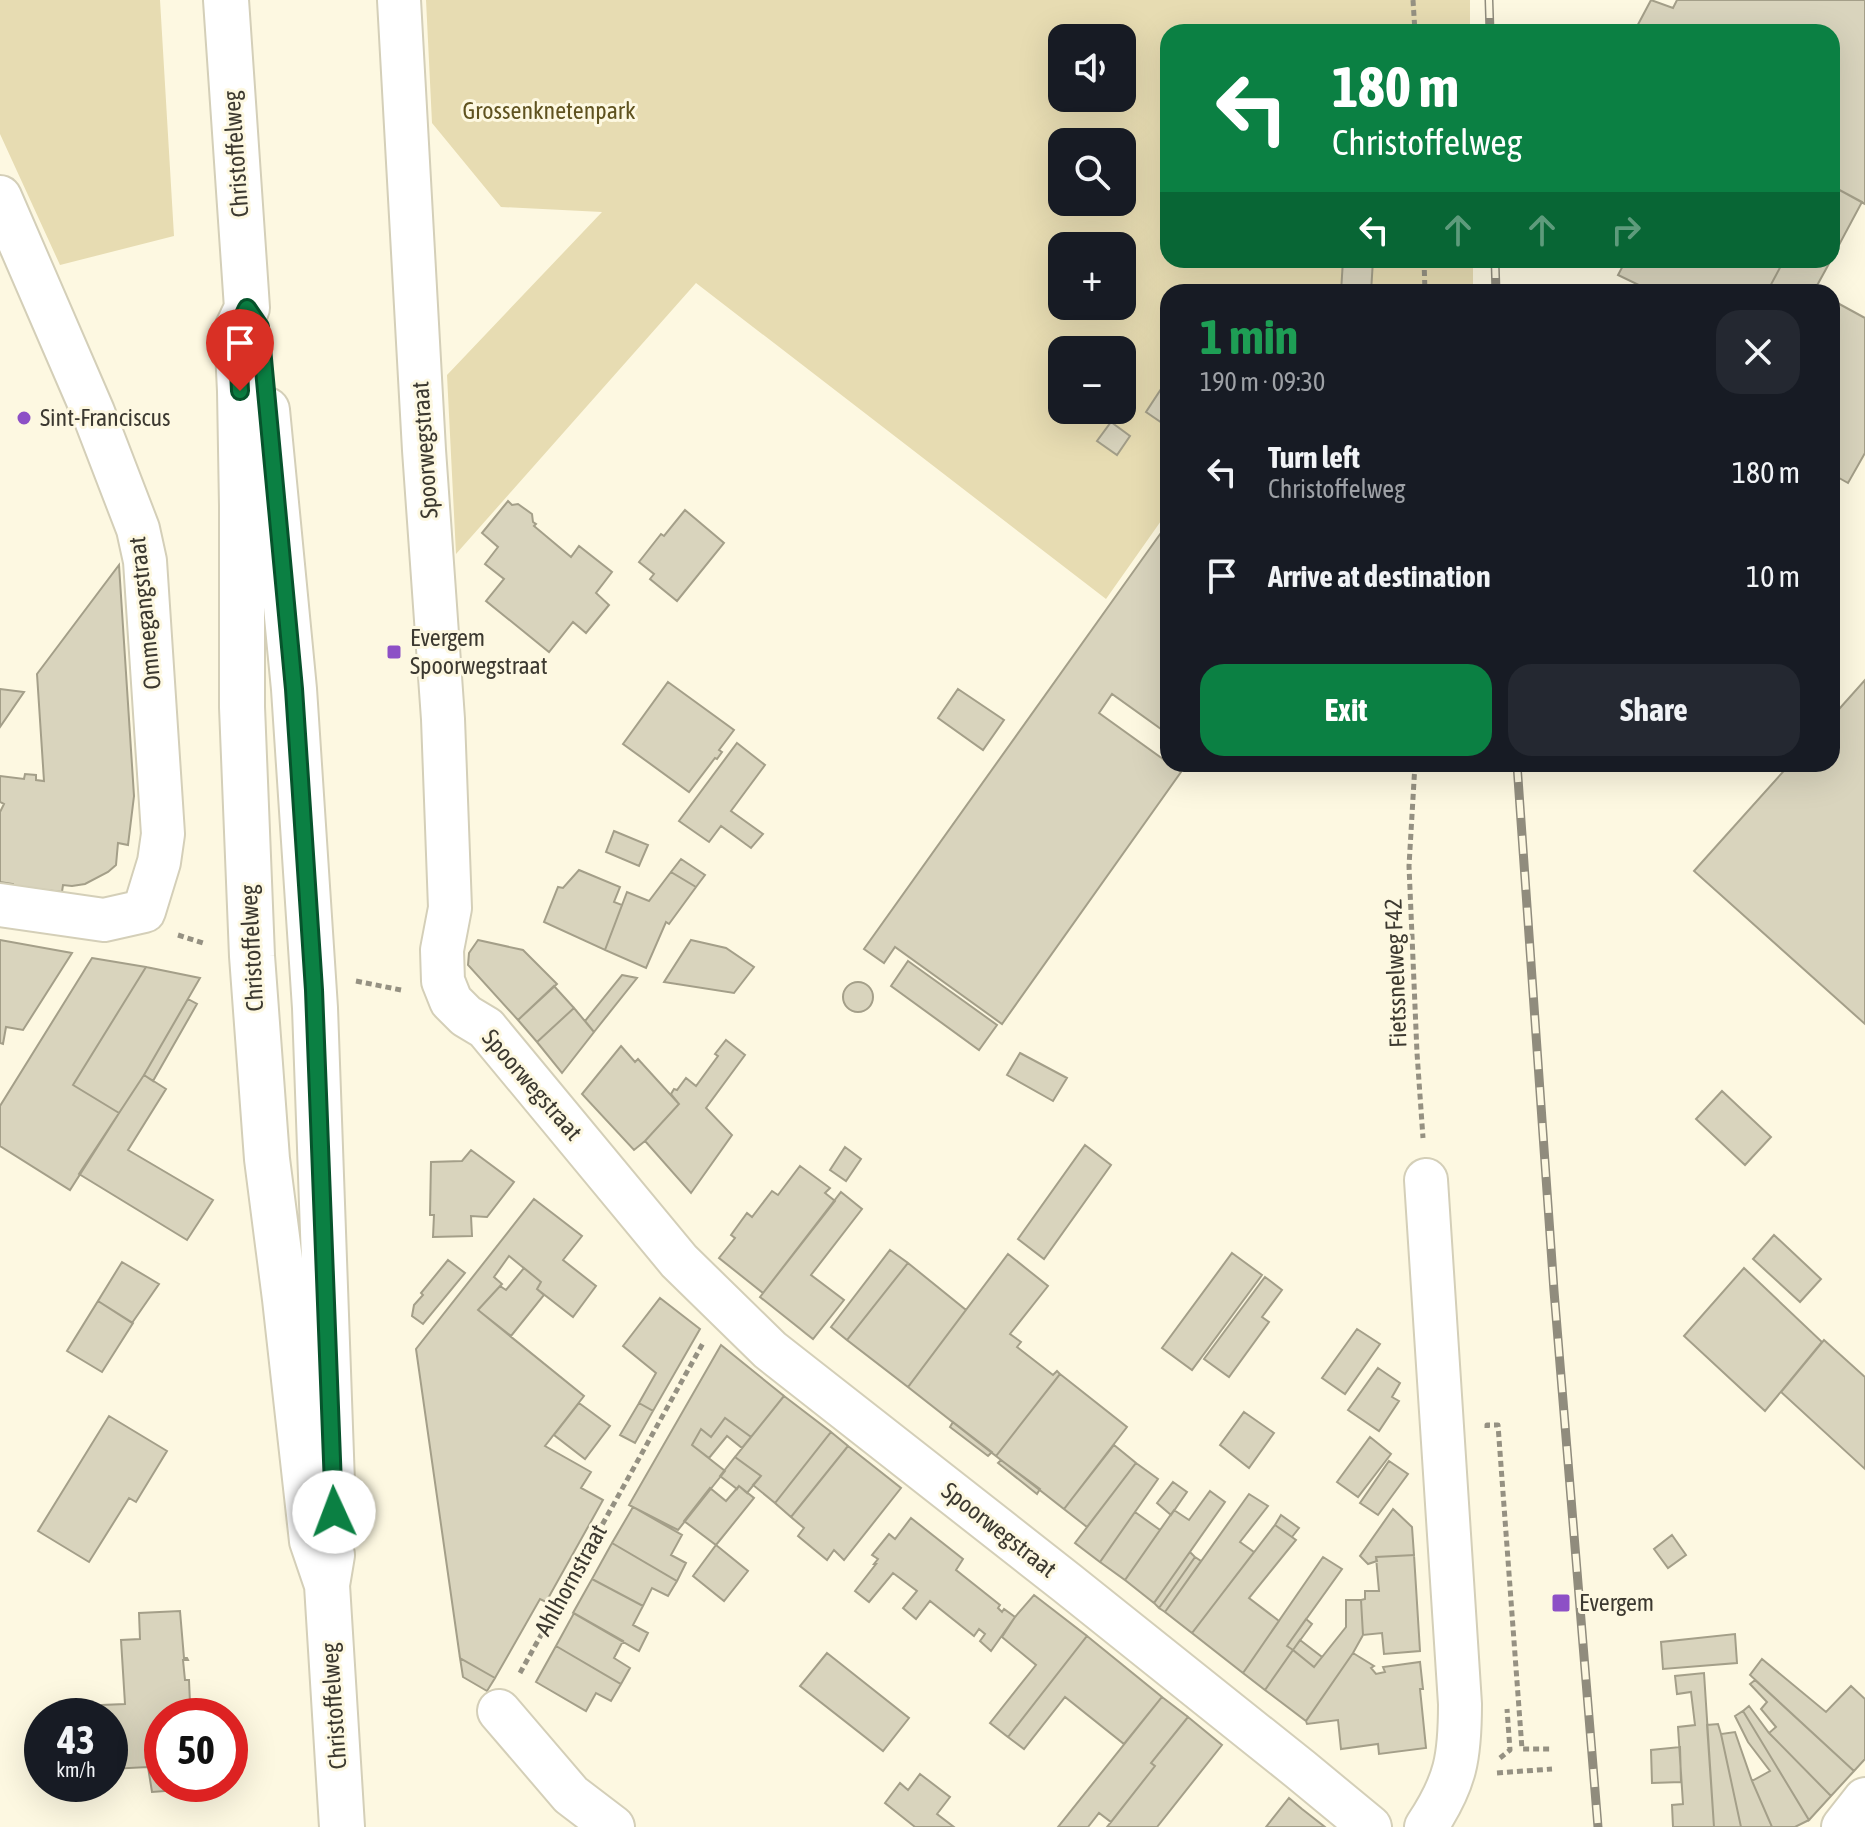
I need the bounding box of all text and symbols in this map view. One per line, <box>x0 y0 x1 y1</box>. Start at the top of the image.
map controls <box>1048 24 1136 424</box>
button: sound <box>1048 24 1136 112</box>
text: 180 m <box>1332 55 1459 119</box>
icon: left <box>1200 56 1304 160</box>
street label: Christoffelweg <box>218 89 253 218</box>
park label: Grossenknetenpark <box>462 97 636 124</box>
text: Christoffelweg <box>1332 121 1522 163</box>
button: search <box>1048 128 1136 216</box>
icon: left <box>1352 208 1396 252</box>
icon: ahead <box>1436 208 1480 252</box>
icon: ahead <box>1520 208 1564 252</box>
icon: right <box>1604 208 1648 252</box>
button: + <box>1048 232 1136 320</box>
pin <box>206 309 274 391</box>
text: 1 min <box>1200 309 1298 364</box>
button: close <box>1716 310 1800 394</box>
icon: arrive <box>218 321 262 365</box>
button: − <box>1048 336 1136 424</box>
text: 190 m · 09:30 <box>1200 367 1325 397</box>
street label: Spoorwegstraat <box>406 380 443 520</box>
place label: Sint-Franciscus <box>40 404 171 431</box>
marker: Sint-Franciscus <box>15 409 33 427</box>
text: Turn left <box>1268 440 1360 474</box>
icon: left <box>1200 450 1244 494</box>
text: 180 m <box>1732 455 1800 489</box>
text: Christoffelweg <box>1268 474 1405 504</box>
street label: Ommegangstraat <box>123 535 166 691</box>
icon: arrive <box>1200 554 1244 598</box>
text: Arrive at destination <box>1268 559 1490 593</box>
text: 10 m <box>1746 559 1800 593</box>
place label: Evergem Spoorwegstraat <box>410 624 548 679</box>
marker: Evergem Spoorwegstraat <box>385 643 403 661</box>
button: Exit <box>1200 664 1492 756</box>
button: Share <box>1508 664 1800 756</box>
street label: Christoffelweg <box>235 883 268 1012</box>
street label: Fietssnelweg F42 <box>1379 898 1412 1048</box>
street label: Spoorwegstraat <box>477 1024 588 1146</box>
position arrow <box>292 1470 376 1554</box>
street label: Spoorwegstraat <box>937 1477 1062 1583</box>
street label: Ahlhornstraat <box>529 1520 612 1640</box>
place label: Evergem <box>1579 1589 1654 1616</box>
marker: Evergem <box>1550 1592 1572 1614</box>
street label: Christoffelweg <box>316 1641 351 1770</box>
speed limit sign: 50 <box>144 1698 248 1802</box>
text: 43 <box>57 1717 95 1762</box>
text: km/h <box>56 1758 96 1781</box>

